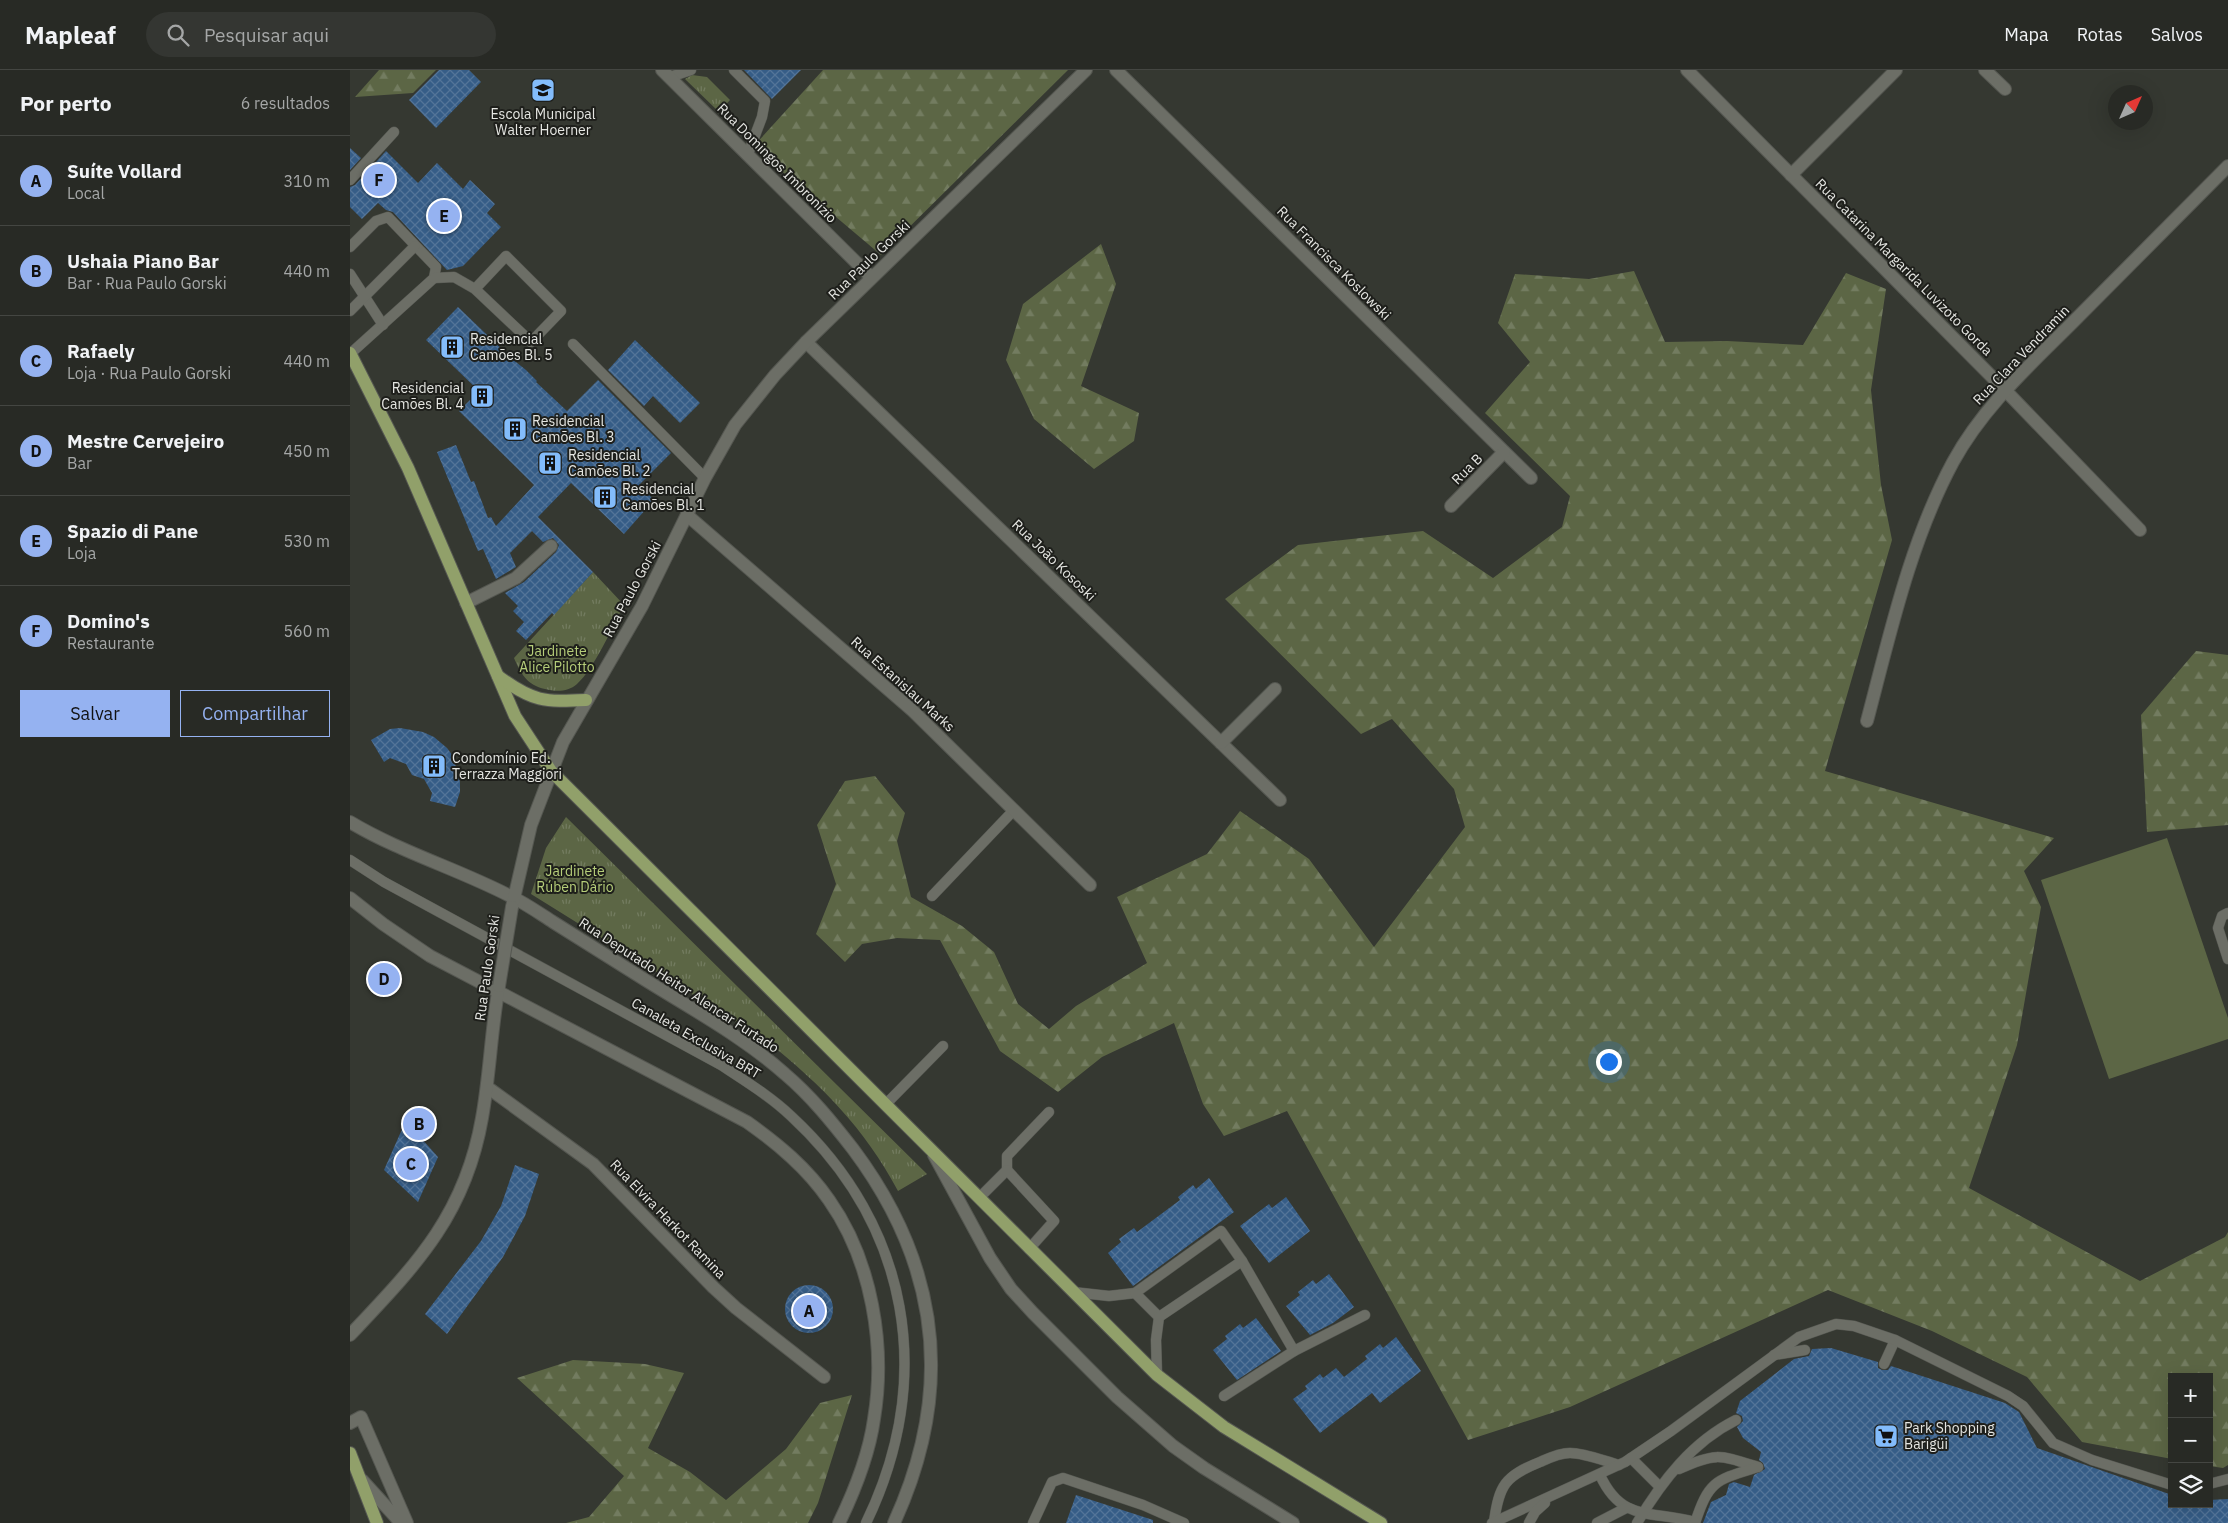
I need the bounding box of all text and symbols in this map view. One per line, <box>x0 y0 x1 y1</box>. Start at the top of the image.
search box <box>146 12 496 57</box>
text: Mapleaf <box>25 19 116 51</box>
icon: search <box>164 21 192 49</box>
text: Pesquisar aqui <box>204 23 329 47</box>
text: Mapa <box>2004 23 2049 46</box>
text: Rotas <box>2077 23 2123 46</box>
text: Salvos <box>2151 23 2203 46</box>
school or university icon: Escola Municipal Walter Hoerner <box>530 77 556 103</box>
north arrow <box>2108 85 2153 130</box>
text: Por perto <box>20 89 112 117</box>
text: 6 resultados <box>241 93 330 113</box>
street label: Rua Domingos Imbronízio <box>713 99 841 227</box>
place label: Escola Municipal Walter Hoerner <box>490 105 596 139</box>
text: Suíte Vollard <box>67 159 182 183</box>
pin: F <box>363 161 395 199</box>
text: A <box>31 171 41 191</box>
text: 310 m <box>283 171 330 191</box>
street label: Rua Catarina Margarida Luvizoto Gorda <box>1812 175 1997 360</box>
text: Local <box>67 183 105 203</box>
pin: E <box>428 197 460 235</box>
street label: Rua Francisca Koslowski <box>1273 202 1395 324</box>
street label: Rua Paulo Gorski <box>824 216 914 304</box>
text: Ushaia Piano Bar <box>67 249 219 273</box>
text: B <box>31 261 41 281</box>
text: 440 m <box>283 261 330 281</box>
text: Bar · Rua Paulo Gorski <box>67 273 227 293</box>
street label: Rua Clara Vendramin <box>1969 301 2073 409</box>
place label: Residencial Camões Bl. 5 <box>470 330 553 364</box>
building icon: Residencial Camões Bl. 5 <box>439 334 465 360</box>
text: Rafaely <box>67 339 135 363</box>
text: C <box>31 351 41 371</box>
text: 440 m <box>283 351 330 371</box>
text: Loja · Rua Paulo Gorski <box>67 363 231 383</box>
place label: Residencial Camões Bl. 4 <box>381 379 464 413</box>
building icon: Residencial Camões Bl. 4 <box>469 383 495 409</box>
place label: Residencial Camões Bl. 3 <box>532 412 615 446</box>
building icon: Residencial Camões Bl. 3 <box>502 416 528 442</box>
text: Mestre Cervejeiro <box>67 429 224 453</box>
text: D <box>30 441 42 461</box>
text: 450 m <box>283 441 330 461</box>
place label: Residencial Camões Bl. 2 <box>568 446 651 480</box>
building icon: Residencial Camões Bl. 2 <box>537 450 563 476</box>
street label: Rua B <box>1448 450 1486 488</box>
text: Bar <box>67 453 92 473</box>
place label: Residencial Camões Bl. 1 <box>622 480 705 514</box>
building icon: Residencial Camões Bl. 1 <box>592 484 618 510</box>
street label: Rua João Kososki <box>1008 515 1100 605</box>
text: Spazio di Pane <box>67 519 198 543</box>
text: E <box>31 531 41 551</box>
text: 530 m <box>283 531 330 551</box>
street label: Rua Paulo Gorski <box>599 538 665 640</box>
text: Loja <box>67 543 96 563</box>
text: Domino's <box>67 609 150 633</box>
text: F <box>31 621 41 641</box>
text: 560 m <box>283 621 330 641</box>
text: Restaurante <box>67 633 155 653</box>
street label: Rua Estanislau Marks <box>847 633 959 736</box>
park label: Jardinete Alice Pilotto <box>519 642 595 676</box>
button: Salvar <box>20 690 170 737</box>
button: Compartilhar <box>180 690 330 737</box>
place label: Condomínio Ed. Terrazza Maggiori <box>452 749 562 783</box>
building icon: Condomínio Ed. Terrazza Maggiori <box>421 753 447 779</box>
park label: Jardinete Rúben Dário <box>536 862 614 896</box>
street label: Rua Deputado Heitor Alencar Furtado <box>576 913 783 1057</box>
street label: Rua Paulo Gorski <box>471 914 503 1022</box>
pin: D <box>368 960 400 998</box>
street label: Canaleta Exclusiva BRT <box>628 994 764 1082</box>
your location <box>1596 1049 1622 1075</box>
pin: B <box>403 1105 435 1143</box>
pin: C <box>395 1145 427 1183</box>
street label: Rua Elvira Harkot Ramina <box>606 1156 730 1283</box>
pin: A <box>793 1292 825 1330</box>
map controls <box>2168 1373 2213 1508</box>
button: + <box>2168 1373 2213 1418</box>
button: − <box>2168 1418 2213 1463</box>
place label: Park Shopping Barigüi <box>1904 1419 1995 1453</box>
supermarket icon: Park Shopping Barigüi <box>1873 1423 1899 1449</box>
button: layers <box>2168 1463 2213 1508</box>

